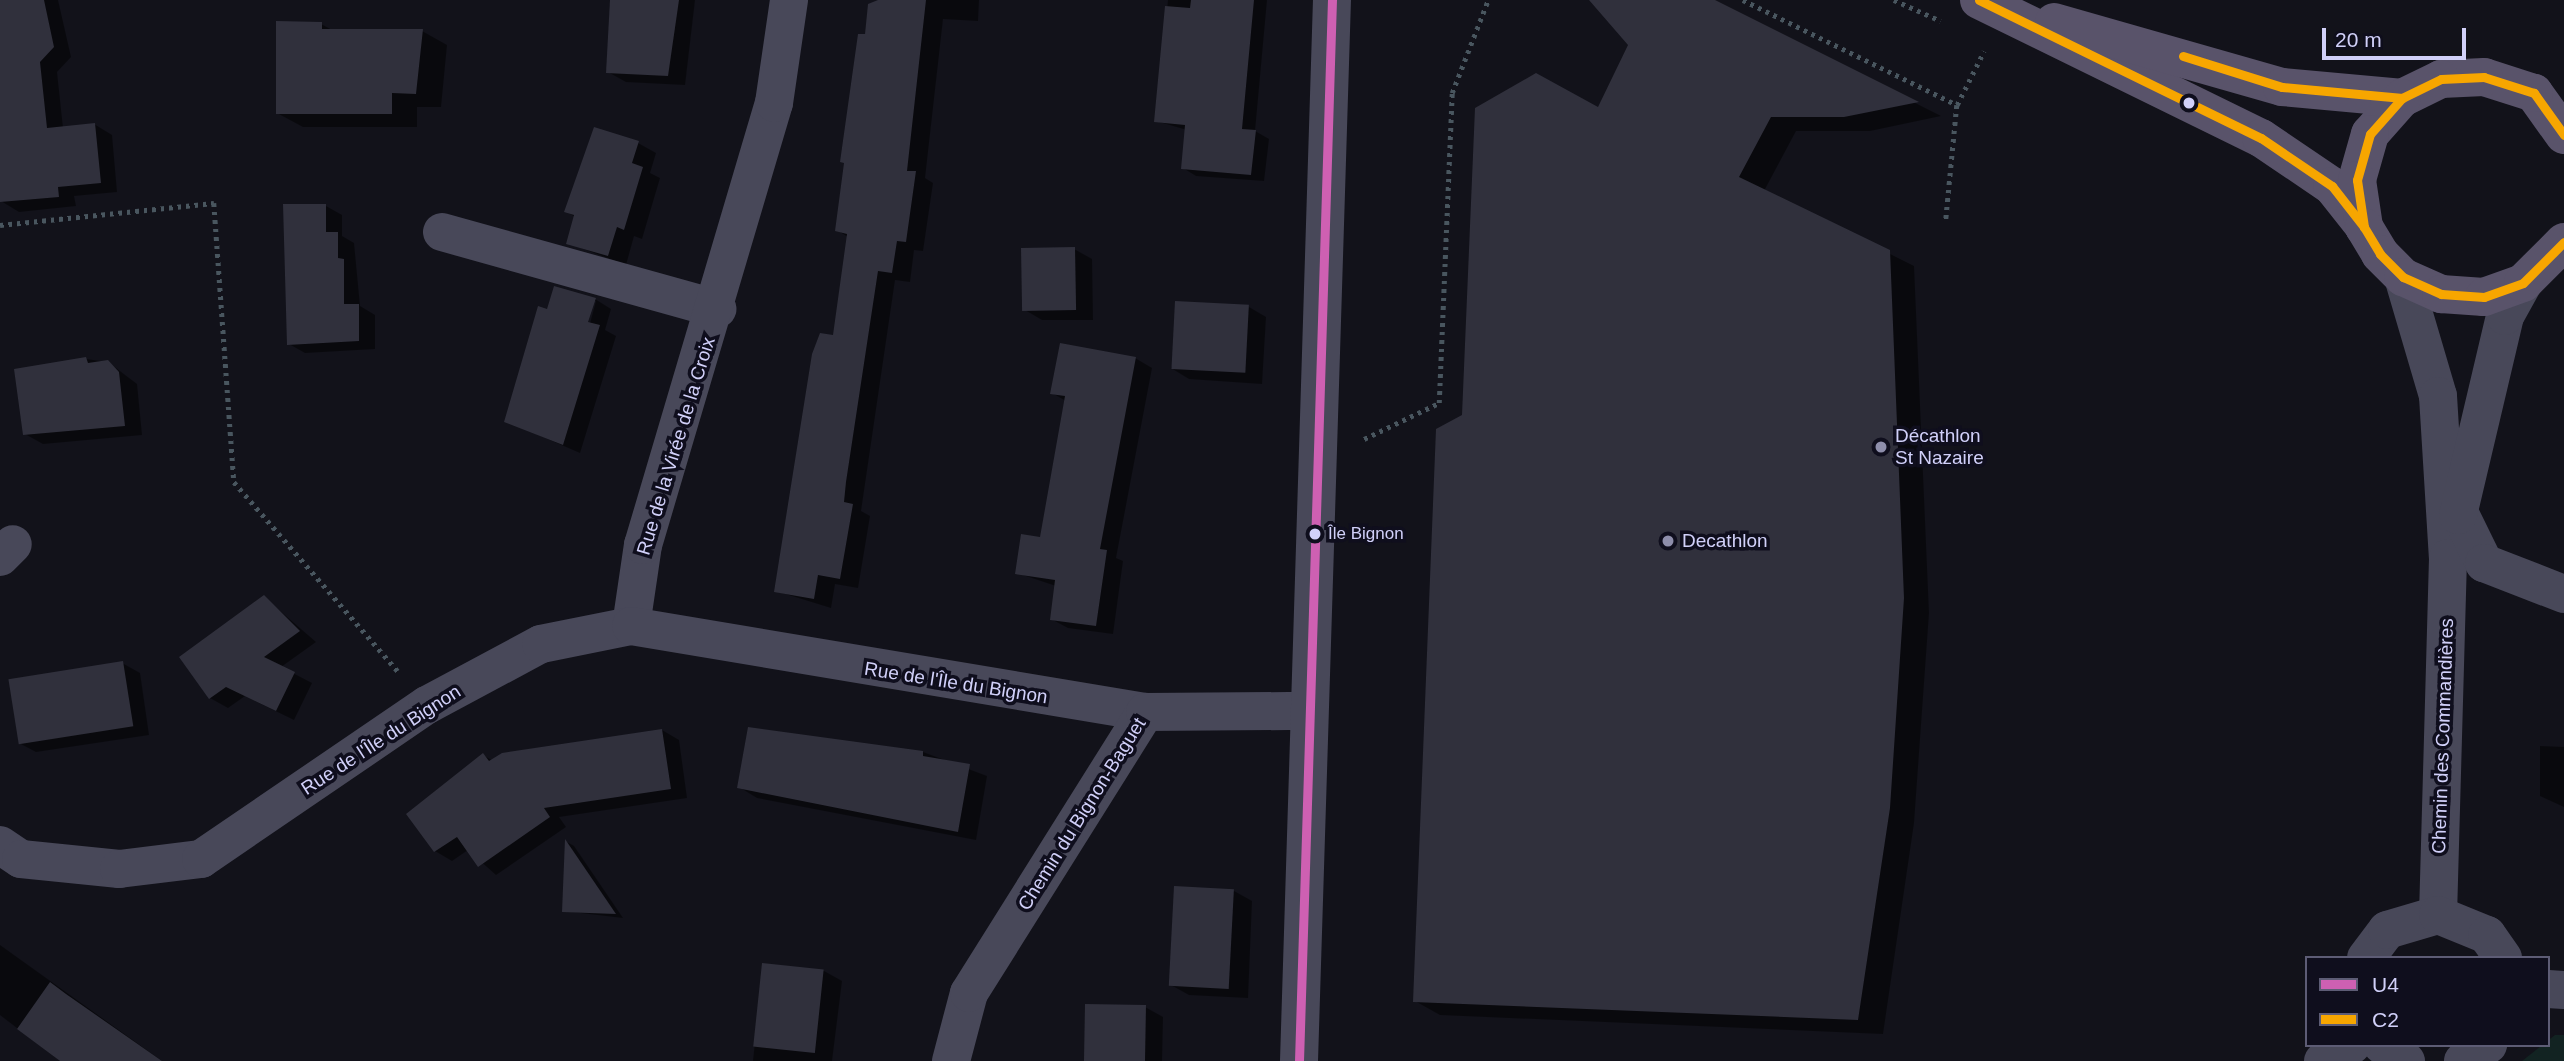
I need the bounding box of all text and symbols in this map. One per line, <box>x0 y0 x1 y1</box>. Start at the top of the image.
scale bar <box>2326 14 2470 58</box>
text: 20 m <box>2335 28 2382 51</box>
unlabelled marker <box>2182 96 2196 110</box>
street label: Rue de la Virée de la Croix <box>632 334 720 558</box>
place label: Décathlon St Nazaire <box>1895 425 1984 469</box>
marker: Décathlon St Nazaire <box>1873 439 1889 455</box>
place label: Île Bignon <box>1328 524 1404 544</box>
marker: Île Bignon <box>1308 527 1322 541</box>
place label: Decathlon <box>1682 530 1768 552</box>
marker: Decathlon <box>1660 533 1676 549</box>
street label: Chemin des Commandières <box>2427 618 2459 854</box>
street label: Rue de l'Île du Bignon <box>863 657 1049 709</box>
street label: Rue de l'Île du Bignon <box>297 680 465 800</box>
street label: Chemin du Bignon-Baguet <box>1013 713 1151 915</box>
legend <box>2305 956 2550 1047</box>
text: U4 <box>2372 973 2399 996</box>
text: C2 <box>2372 1008 2399 1031</box>

